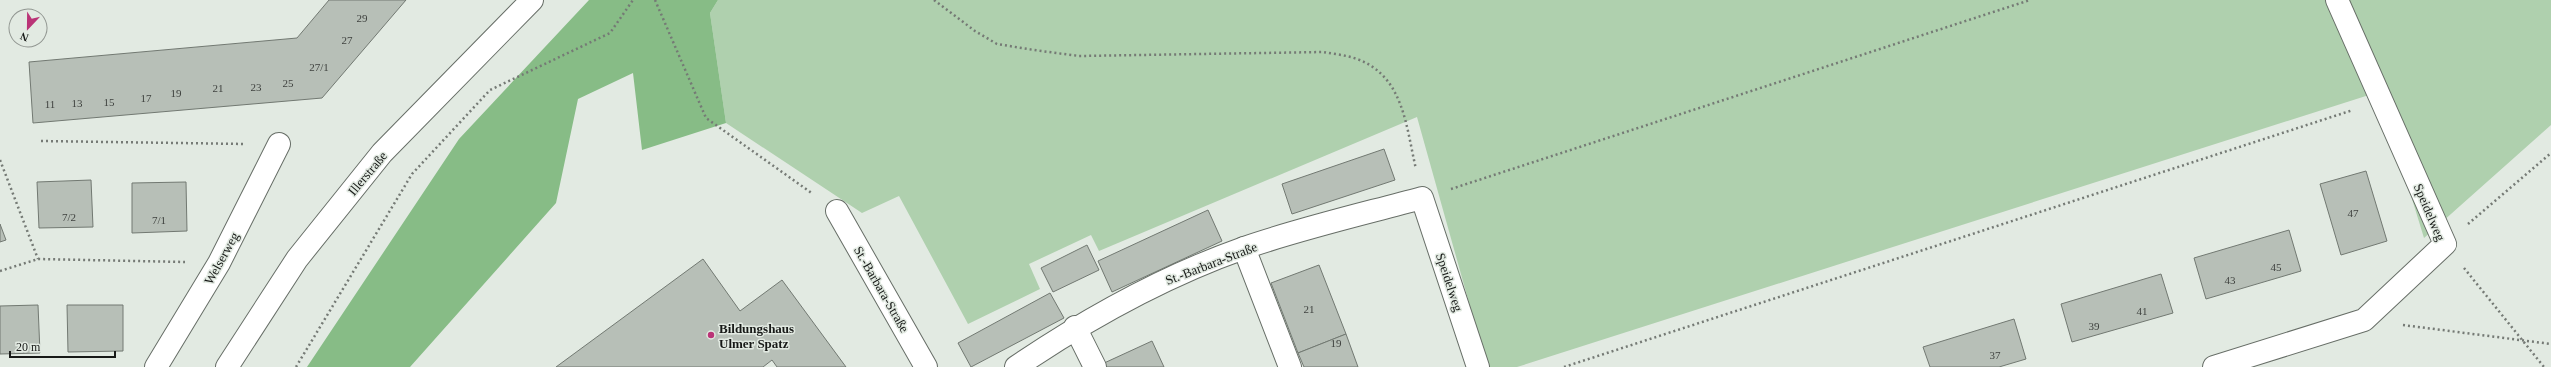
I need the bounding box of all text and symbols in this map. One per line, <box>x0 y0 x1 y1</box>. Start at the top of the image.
north arrow <box>8 8 48 48</box>
house number: 29 <box>357 12 368 24</box>
text: N <box>18 30 30 44</box>
house number: 27 <box>342 34 353 46</box>
house number: 27/1 <box>309 61 329 73</box>
house number: 25 <box>283 77 294 89</box>
house number: 23 <box>251 81 262 93</box>
house number: 21 <box>213 82 224 94</box>
house number: 19 <box>171 87 182 99</box>
house number: 17 <box>141 92 152 104</box>
house number: 15 <box>104 96 115 108</box>
house number: 13 <box>72 97 83 109</box>
house number: 11 <box>45 98 55 110</box>
street label: Illerstraße <box>345 148 390 198</box>
street label: Speidelweg <box>2411 181 2448 243</box>
house number: 47 <box>2348 207 2359 219</box>
house number: 7/2 <box>62 211 76 223</box>
house number: 7/1 <box>152 214 166 226</box>
street label: Welserweg <box>201 229 242 287</box>
street label: St.-Barbara-Straße <box>1163 239 1259 288</box>
street label: St.-Barbara-Straße <box>851 243 912 335</box>
street label: Speidelweg <box>1433 251 1466 314</box>
house number: 45 <box>2271 261 2282 273</box>
house number: 43 <box>2225 274 2236 286</box>
house number: 21 <box>1304 303 1315 315</box>
house number: 41 <box>2137 305 2148 317</box>
house number: 39 <box>2089 320 2100 332</box>
place label: Bildungshaus Ulmer Spatz <box>719 321 794 351</box>
marker: Bildungshaus Ulmer Spatz <box>706 330 716 340</box>
scale bar <box>10 333 115 359</box>
house number: 19 <box>1331 337 1342 349</box>
text: 20 m <box>16 340 41 354</box>
house number: 37 <box>1990 349 2001 361</box>

